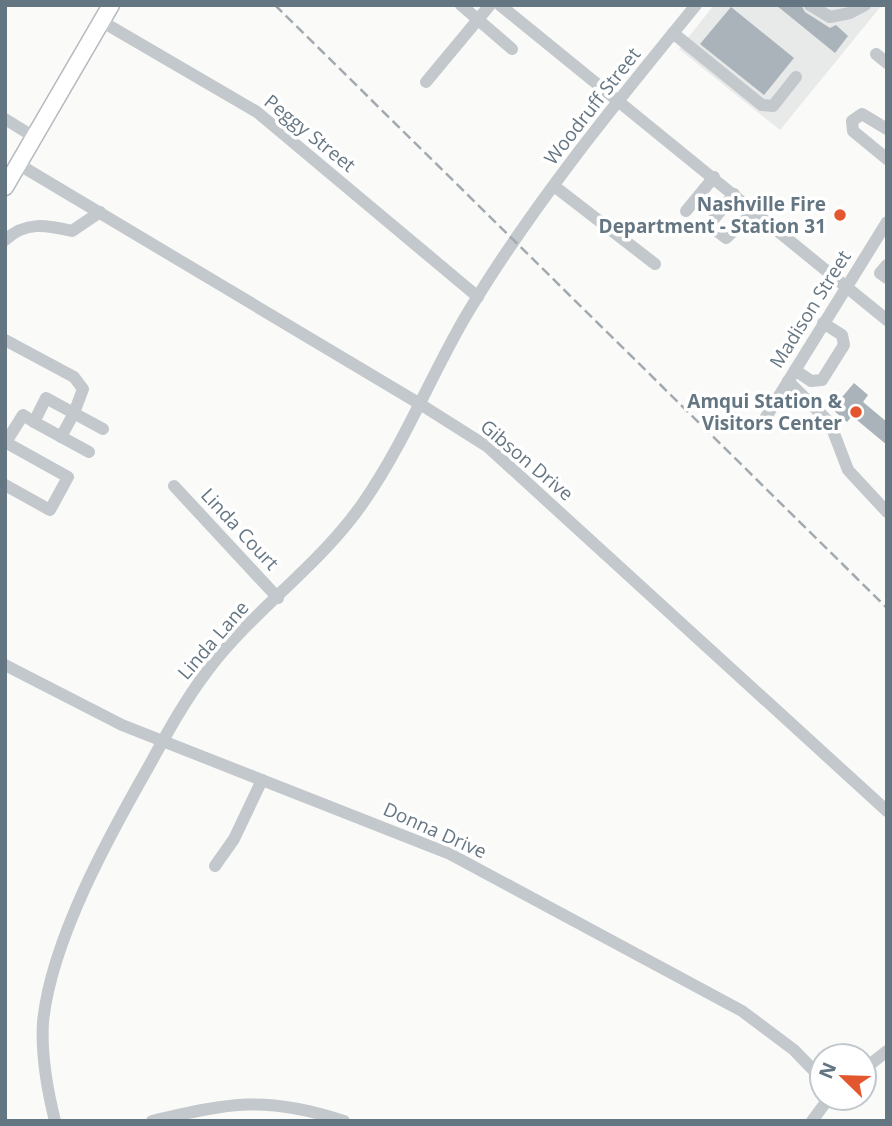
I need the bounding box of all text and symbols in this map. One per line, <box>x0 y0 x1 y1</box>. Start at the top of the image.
street label: Woodruff Street <box>538 42 646 170</box>
street label: Peggy Street <box>259 88 361 178</box>
place label: Nashville Fire Department - Station 31 <box>599 191 826 239</box>
marker: Nashville Fire Department - Station 31 <box>832 207 848 223</box>
street label: Madison Street <box>763 245 857 373</box>
place label: Amqui Station & Visitors Center <box>687 388 843 436</box>
marker: Amqui Station & Visitors Center <box>848 404 864 420</box>
street label: Gibson Drive <box>475 413 579 507</box>
street label: Linda Court <box>195 482 285 576</box>
street label: Linda Lane <box>172 595 254 685</box>
street label: Donna Drive <box>379 796 491 864</box>
north arrow <box>808 1042 878 1112</box>
text: N <box>812 1058 842 1083</box>

